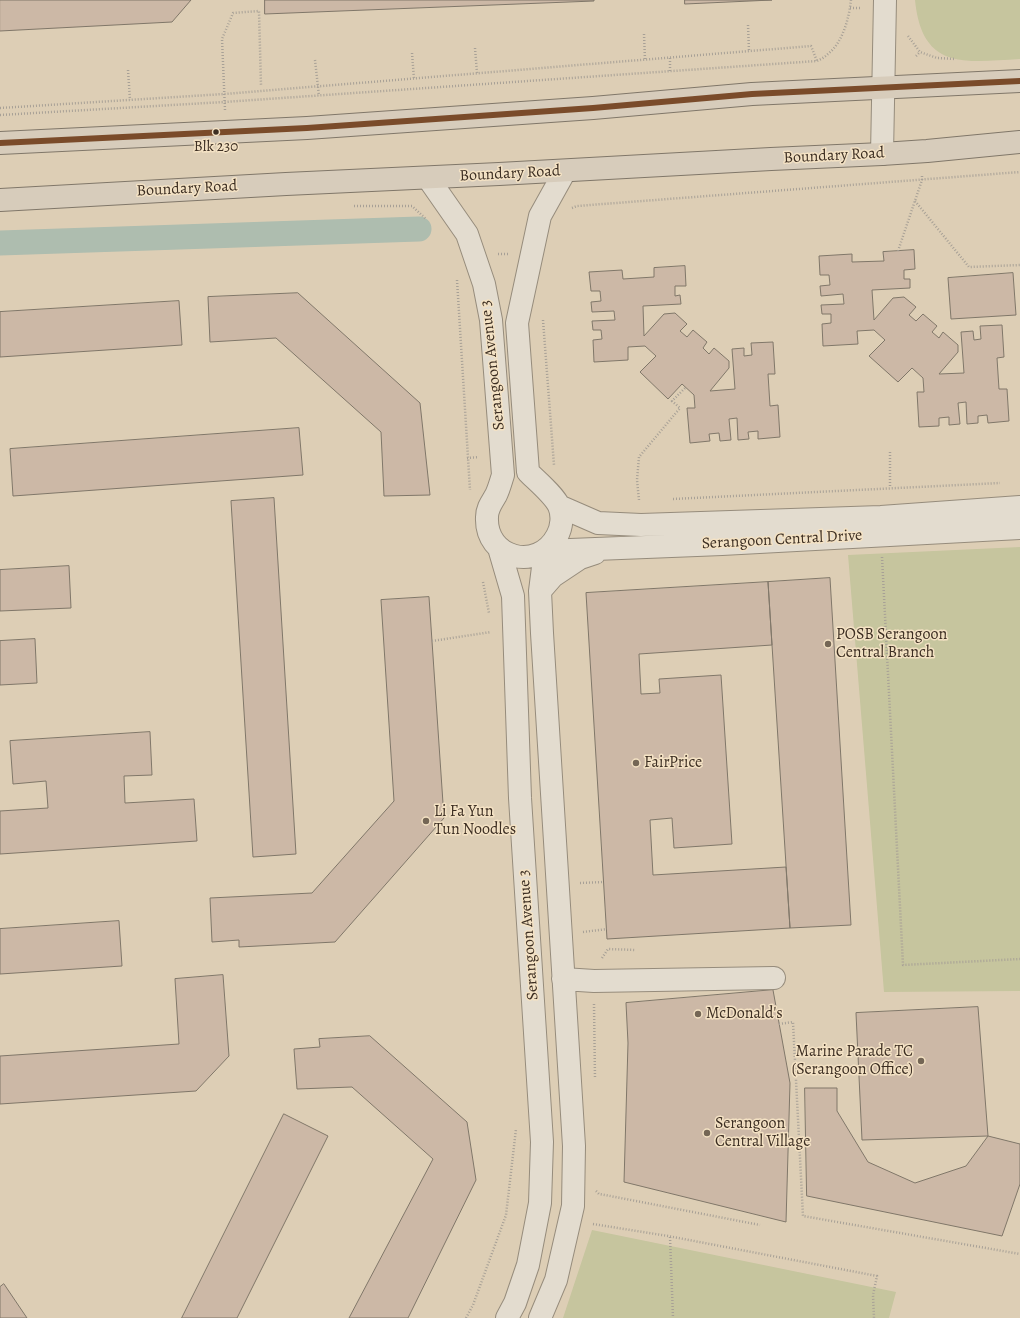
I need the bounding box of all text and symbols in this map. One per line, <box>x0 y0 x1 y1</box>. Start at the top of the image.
marker: Blk 230 <box>211 127 221 137</box>
place label: Blk 230 <box>194 138 238 156</box>
street label: Boundary Road <box>783 144 885 168</box>
street label: Boundary Road <box>459 162 561 186</box>
street label: Boundary Road <box>136 177 238 201</box>
street label: Serangoon Avenue 3 <box>477 299 509 431</box>
street label: Serangoon Central Drive <box>701 526 863 554</box>
place label: POSB Serangoon Central Branch <box>836 625 947 663</box>
marker: POSB Serangoon Central Branch <box>823 639 833 649</box>
place label: FairPrice <box>644 753 702 773</box>
marker: FairPrice <box>631 758 641 768</box>
place label: Li Fa Yun Tun Noodles <box>434 802 516 840</box>
marker: Li Fa Yun Tun Noodles <box>421 816 431 826</box>
street label: Serangoon Avenue 3 <box>515 869 543 1001</box>
place label: McDonald's <box>706 1004 783 1024</box>
marker: McDonald's <box>693 1009 703 1019</box>
place label: Marine Parade TC (Serangoon Office) <box>792 1042 913 1080</box>
marker: Marine Parade TC (Serangoon Office) <box>916 1056 926 1066</box>
place label: Serangoon Central Village <box>715 1114 810 1152</box>
marker: Serangoon Central Village <box>702 1128 712 1138</box>

